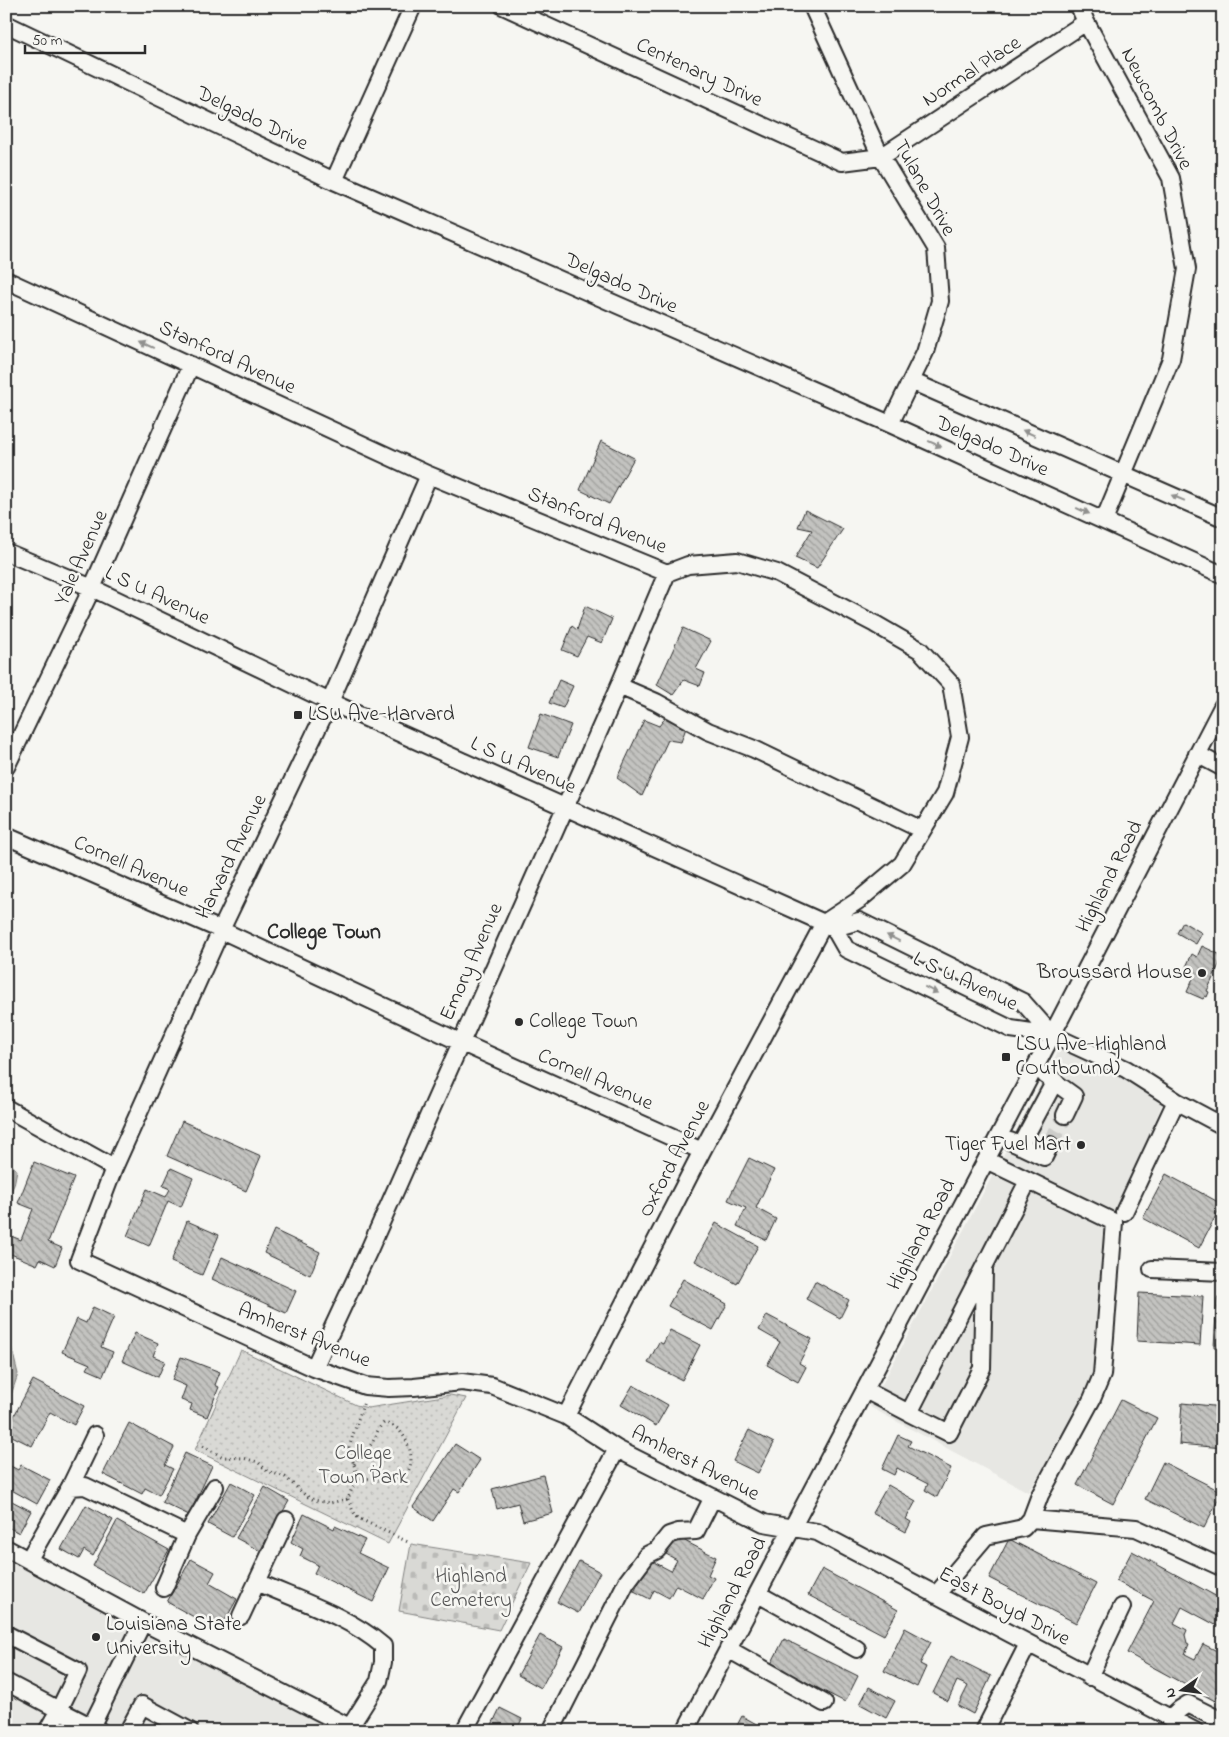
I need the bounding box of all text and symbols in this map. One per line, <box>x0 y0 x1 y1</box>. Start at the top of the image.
scale bar <box>25 22 145 54</box>
street label: Normal Place <box>917 28 1028 115</box>
text: 50 m <box>32 30 63 52</box>
street label: Centenary Drive <box>630 31 768 118</box>
street label: Newcomb Drive <box>1112 43 1200 176</box>
street label: Delgado Drive <box>189 79 313 161</box>
street label: Tulane Drive <box>885 134 963 242</box>
street label: Delgado Drive <box>558 245 683 324</box>
street label: Stanford Avenue <box>154 313 301 403</box>
one-way arrow <box>140 340 154 348</box>
street label: Delgado Drive <box>929 408 1054 487</box>
one-way arrow <box>1022 429 1036 437</box>
one-way arrow <box>928 441 942 449</box>
street label: Stanford Avenue <box>523 479 672 563</box>
one-way arrow <box>1171 494 1185 502</box>
street label: Yale Avenue <box>48 505 117 611</box>
one-way arrow <box>1076 507 1090 515</box>
street label: L S U Avenue <box>99 559 215 634</box>
place label: LSU Ave-Harvard <box>308 700 455 730</box>
marker: LSU Ave-Harvard <box>292 709 304 721</box>
street label: L S U Avenue <box>465 729 581 803</box>
street label: Harvard Avenue <box>189 789 276 925</box>
street label: Highland Road <box>1069 815 1153 939</box>
street label: Cornell Avenue <box>68 828 194 906</box>
street label: Emory Avenue <box>433 898 513 1027</box>
district label: College Town <box>267 917 381 950</box>
one-way arrow <box>886 934 900 942</box>
street label: L S U Avenue <box>907 945 1023 1020</box>
place label: Broussard House <box>1036 958 1193 988</box>
marker: Broussard House <box>1196 967 1208 979</box>
one-way arrow <box>924 986 938 994</box>
place label: College Town <box>529 1007 638 1039</box>
marker: College Town <box>513 1016 525 1028</box>
place label: LSU Ave-Highland (Outbound) <box>1016 1030 1167 1084</box>
street label: Cornell Avenue <box>532 1041 658 1119</box>
marker: LSU Ave-Highland (Outbound) <box>1000 1051 1012 1063</box>
street label: Oxford Avenue <box>631 1095 719 1223</box>
place label: Tiger Fuel Mart <box>945 1130 1071 1162</box>
marker: Tiger Fuel Mart <box>1075 1139 1087 1151</box>
street label: Highland Road <box>880 1174 966 1297</box>
street label: Amherst Avenue <box>233 1296 375 1377</box>
street label: Amherst Avenue <box>625 1419 765 1510</box>
park label: College Town Park <box>318 1439 409 1493</box>
street label: Highland Road <box>691 1532 777 1655</box>
street label: East Boyd Drive <box>932 1560 1076 1656</box>
park label: Highland Cemetery <box>430 1562 512 1618</box>
place label: Louisiana State University <box>106 1610 242 1666</box>
marker: Louisiana State University <box>90 1631 102 1643</box>
north arrow <box>1156 1664 1206 1714</box>
text: N <box>1160 1686 1182 1700</box>

